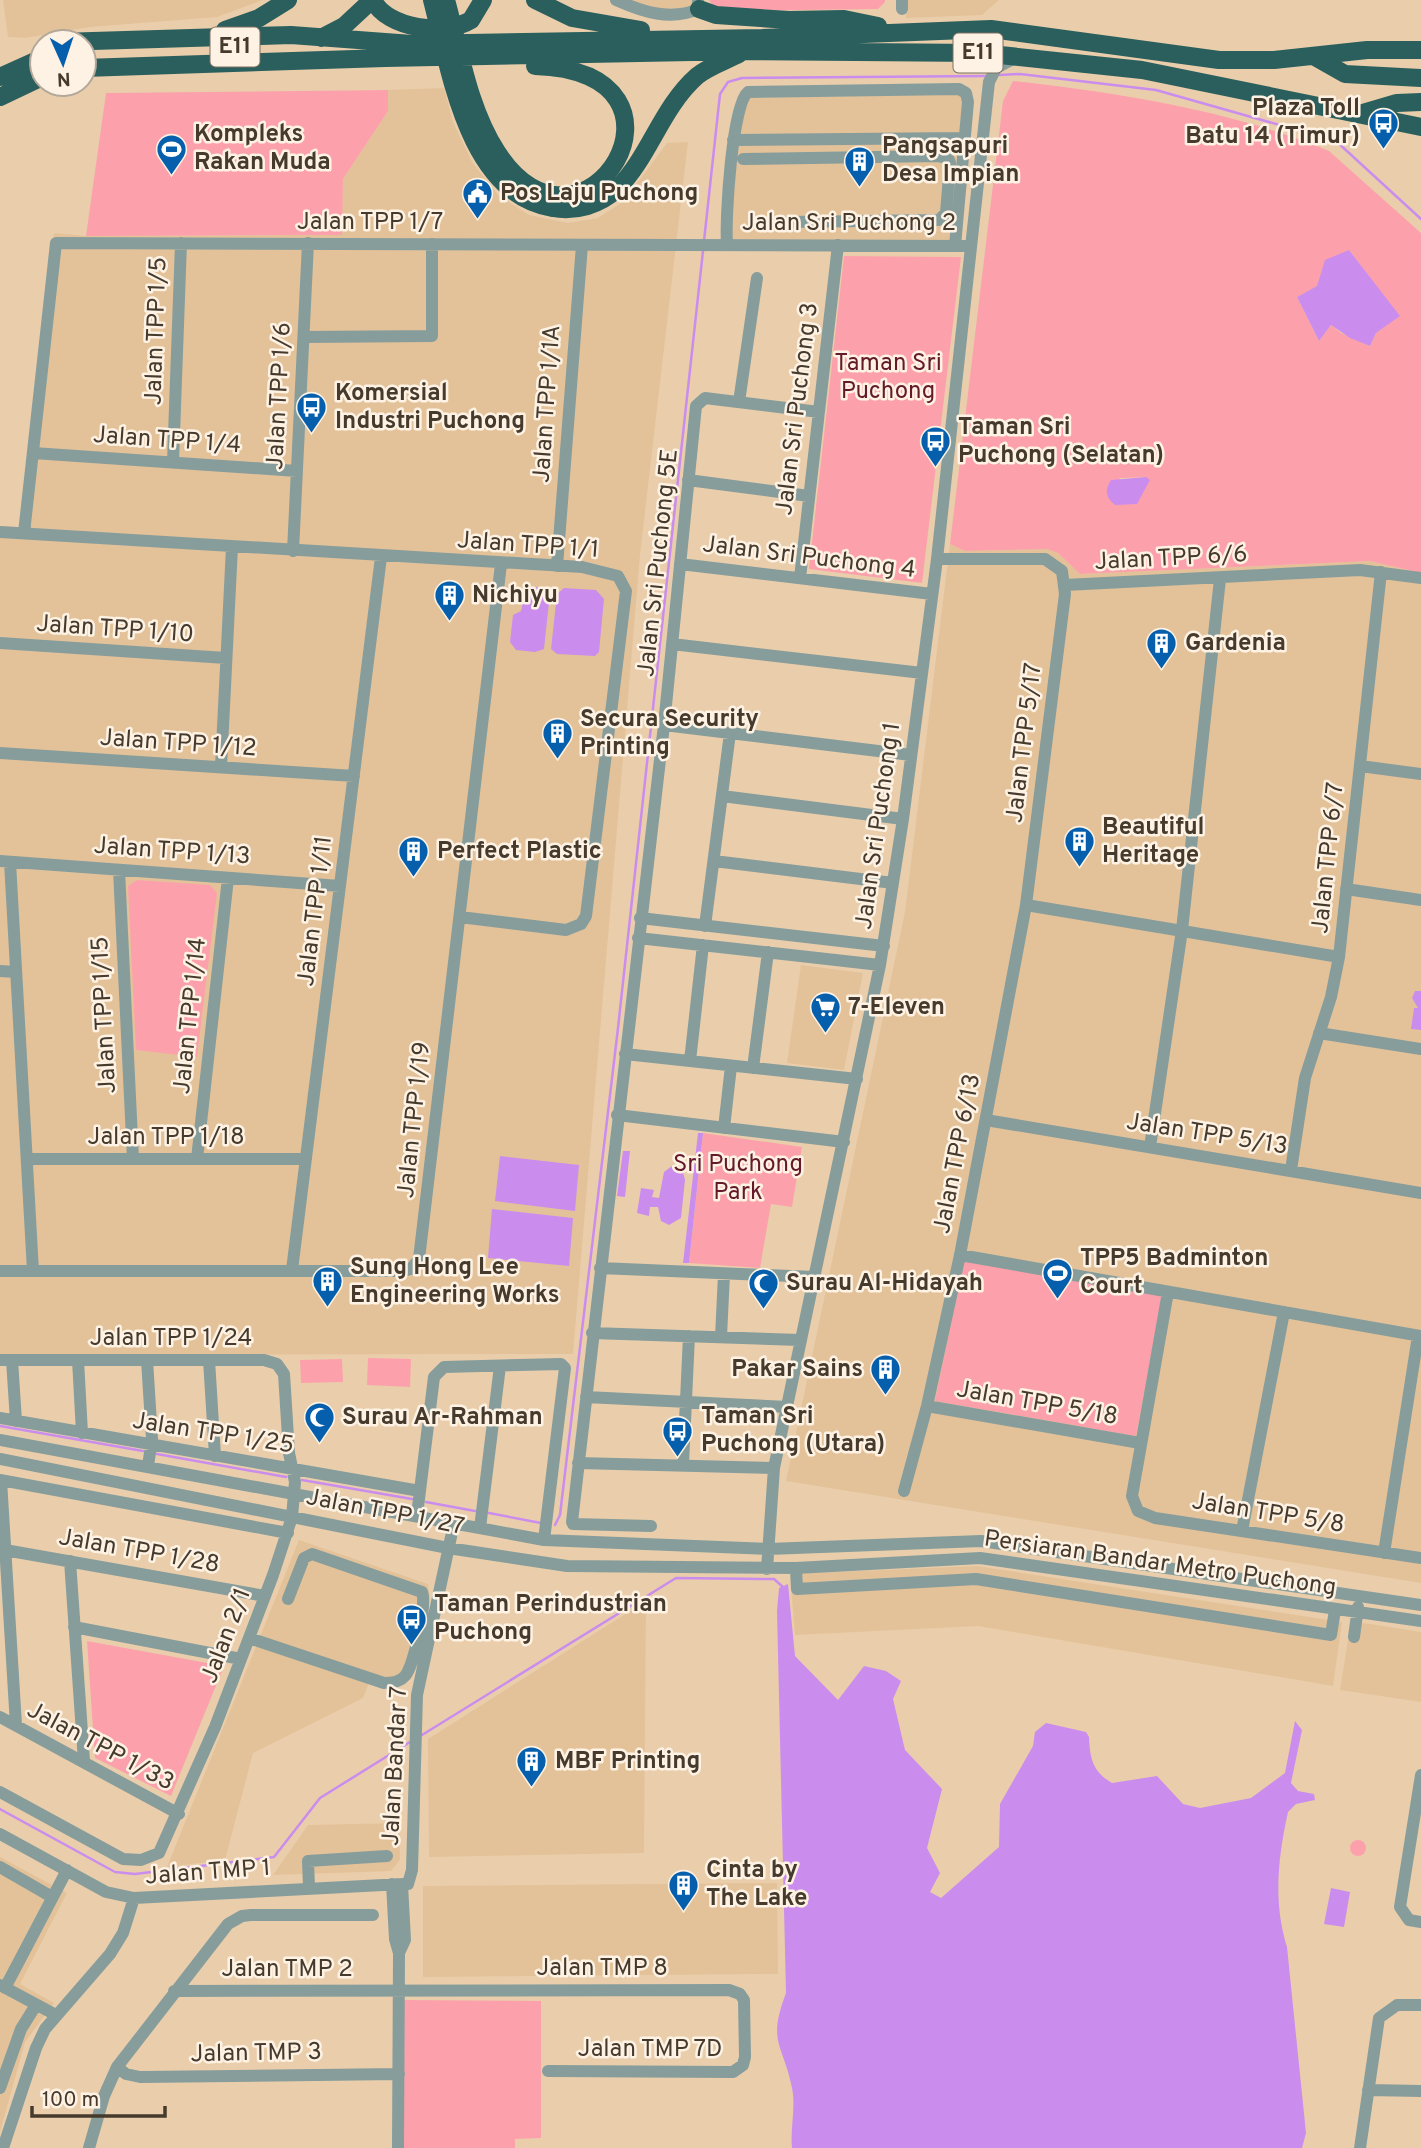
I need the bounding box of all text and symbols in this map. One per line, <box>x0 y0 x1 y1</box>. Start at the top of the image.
north arrow <box>28 28 98 98</box>
road number: E11 <box>210 28 260 66</box>
road number: E11 <box>954 34 1002 72</box>
text: N <box>56 66 71 90</box>
place label: Plaza Toll Batu 14 (Timur) <box>1185 94 1360 152</box>
bus stop icon: Plaza Toll Batu 14 (Timur) <box>1366 106 1400 150</box>
place label: Kompleks Rakan Muda <box>194 120 331 178</box>
sports icon: Kompleks Rakan Muda <box>154 132 188 176</box>
place label: Pangsapuri Desa Impian <box>882 132 1019 190</box>
building icon: Pangsapuri Desa Impian <box>842 144 876 188</box>
public building icon: Pos Laju Puchong <box>460 177 494 221</box>
place label: Pos Laju Puchong <box>500 179 698 209</box>
street label: Jalan TPP 1/7 <box>297 208 443 238</box>
street label: Jalan Sri Puchong 2 <box>742 209 956 239</box>
street label: Jalan TPP 1/5 <box>139 256 175 406</box>
street label: Jalan Sri Puchong 3 <box>770 301 826 517</box>
street label: Jalan TPP 1/6 <box>261 321 299 471</box>
street label: Jalan TPP 1/1A <box>528 324 568 484</box>
park label: Taman Sri Puchong <box>834 349 942 407</box>
place label: Komersial Industri Puchong <box>335 379 525 437</box>
bus stop icon: Komersial Industri Puchong <box>295 391 329 435</box>
place label: Taman Sri Puchong (Selatan) <box>958 413 1164 471</box>
street label: Jalan TPP 1/4 <box>92 421 242 461</box>
bus stop icon: Taman Sri Puchong (Selatan) <box>918 425 952 469</box>
street label: Jalan Sri Puchong 5E <box>632 448 686 678</box>
street label: Jalan TPP 1/1 <box>456 526 600 566</box>
street label: Jalan Sri Puchong 4 <box>701 530 917 586</box>
street label: Jalan TPP 6/6 <box>1094 540 1248 578</box>
building icon: Nichiyu <box>432 579 466 623</box>
place label: Nichiyu <box>472 581 558 611</box>
street label: Jalan TPP 1/10 <box>35 610 195 650</box>
building icon: Gardenia <box>1145 627 1179 671</box>
place label: Gardenia <box>1185 629 1286 659</box>
street label: Jalan TPP 5/17 <box>1000 661 1050 825</box>
place label: Secura Security Printing <box>580 705 759 763</box>
building icon: Secura Security Printing <box>540 717 574 761</box>
street label: Jalan Sri Puchong 1 <box>850 721 908 931</box>
street label: Jalan TPP 1/12 <box>98 724 258 764</box>
street label: Jalan TPP 6/7 <box>1306 781 1352 935</box>
place label: Beautiful Heritage <box>1102 813 1205 871</box>
building icon: Beautiful Heritage <box>1062 825 1096 869</box>
street label: Jalan TPP 1/13 <box>93 832 251 872</box>
street label: Jalan TPP 1/11 <box>292 834 340 988</box>
building icon: Perfect Plastic <box>397 835 431 879</box>
place label: Perfect Plastic <box>437 837 602 867</box>
street label: Jalan TPP 1/15 <box>86 936 124 1094</box>
street label: Jalan TPP 1/14 <box>168 936 214 1096</box>
supermarket icon: 7-Eleven <box>808 991 842 1035</box>
place label: 7-Eleven <box>848 993 945 1023</box>
street label: Jalan TPP 1/19 <box>392 1040 438 1200</box>
street label: Jalan TPP 6/13 <box>928 1071 988 1237</box>
street label: Jalan TPP 5/13 <box>1124 1107 1290 1163</box>
street label: Jalan TPP 1/18 <box>87 1123 245 1153</box>
park label: Sri Puchong Park <box>673 1150 803 1208</box>
place label: TPP5 Badminton Court <box>1080 1244 1268 1302</box>
place label: Sung Hong Lee Engineering Works <box>350 1253 559 1311</box>
sports icon: TPP5 Badminton Court <box>1040 1256 1074 1300</box>
building icon: Sung Hong Lee Engineering Works <box>310 1265 344 1309</box>
mosque icon: Surau Al-Hidayah <box>746 1267 780 1311</box>
place label: Surau Al-Hidayah <box>786 1269 983 1299</box>
street label: Jalan TPP 1/24 <box>90 1324 253 1354</box>
building icon: Pakar Sains <box>869 1353 903 1397</box>
place label: Pakar Sains <box>731 1355 863 1385</box>
street label: Jalan TPP 5/18 <box>954 1375 1120 1433</box>
mosque icon: Surau Ar-Rahman <box>302 1401 336 1445</box>
place label: Taman Sri Puchong (Utara) <box>701 1402 885 1460</box>
place label: Surau Ar-Rahman <box>342 1403 543 1433</box>
street label: Jalan TPP 1/25 <box>130 1406 296 1462</box>
bus stop icon: Taman Sri Puchong (Utara) <box>661 1414 695 1458</box>
street label: Jalan TPP 1/27 <box>303 1483 467 1543</box>
street label: Jalan TPP 5/8 <box>1189 1487 1347 1541</box>
street label: Jalan TPP 1/28 <box>56 1523 222 1581</box>
street label: Persiaran Bandar Metro Puchong <box>982 1524 1338 1604</box>
street label: Jalan 2/1 <box>195 1584 259 1688</box>
place label: Taman Perindustrian Puchong <box>434 1590 667 1648</box>
bus stop icon: Taman Perindustrian Puchong <box>394 1602 428 1646</box>
street label: Jalan Bandar 7 <box>377 1685 415 1847</box>
street label: Jalan TPP 1/33 <box>21 1696 179 1798</box>
building icon: MBF Printing <box>515 1745 549 1789</box>
place label: MBF Printing <box>555 1747 700 1777</box>
street label: Jalan TMP 1 <box>144 1854 272 1892</box>
place label: Cinta by The Lake <box>706 1856 807 1914</box>
building icon: Cinta by The Lake <box>666 1868 700 1912</box>
street label: Jalan TMP 8 <box>536 1954 668 1984</box>
street label: Jalan TMP 2 <box>221 1955 353 1985</box>
street label: Jalan TMP 7D <box>578 2035 722 2065</box>
street label: Jalan TMP 3 <box>190 2038 322 2070</box>
scale bar <box>32 2074 164 2118</box>
text: 100 m <box>42 2087 99 2114</box>

